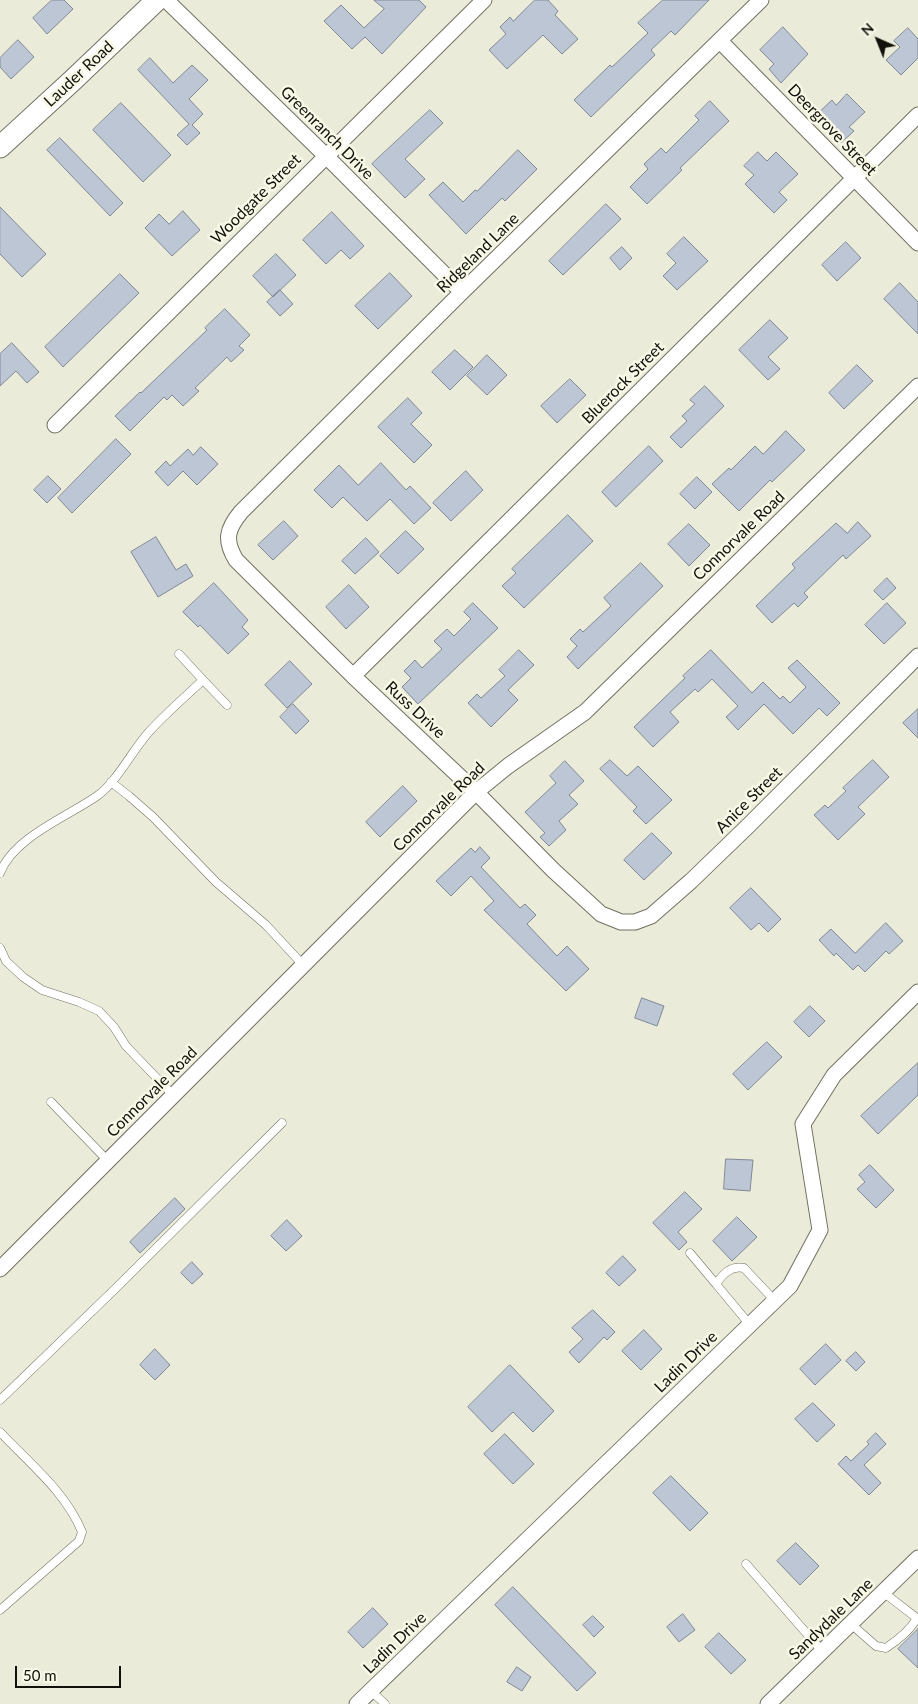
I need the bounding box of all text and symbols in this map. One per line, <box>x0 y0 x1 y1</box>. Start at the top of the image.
north arrow <box>853 15 903 65</box>
text: N <box>857 19 877 39</box>
street label: Lauder Road <box>40 37 118 111</box>
street label: Deergrove Street <box>783 80 881 180</box>
street label: Greenranch Drive <box>276 82 378 184</box>
street label: Woodgate Street <box>207 150 305 248</box>
street label: Ridgeland Lane <box>433 209 523 297</box>
street label: Bluerock Street <box>578 338 668 428</box>
street label: Connorvale Road <box>689 487 789 585</box>
street label: Russ Drive <box>381 678 449 742</box>
street label: Connorvale Road <box>389 758 489 856</box>
street label: Anice Street <box>712 763 786 837</box>
street label: Connorvale Road <box>103 1043 201 1141</box>
street label: Ladin Drive <box>651 1327 721 1397</box>
street label: Sandydale Lane <box>785 1574 877 1664</box>
street label: Ladin Drive <box>360 1608 430 1678</box>
scale bar <box>18 1656 124 1688</box>
text: 50 m <box>23 1666 57 1684</box>

